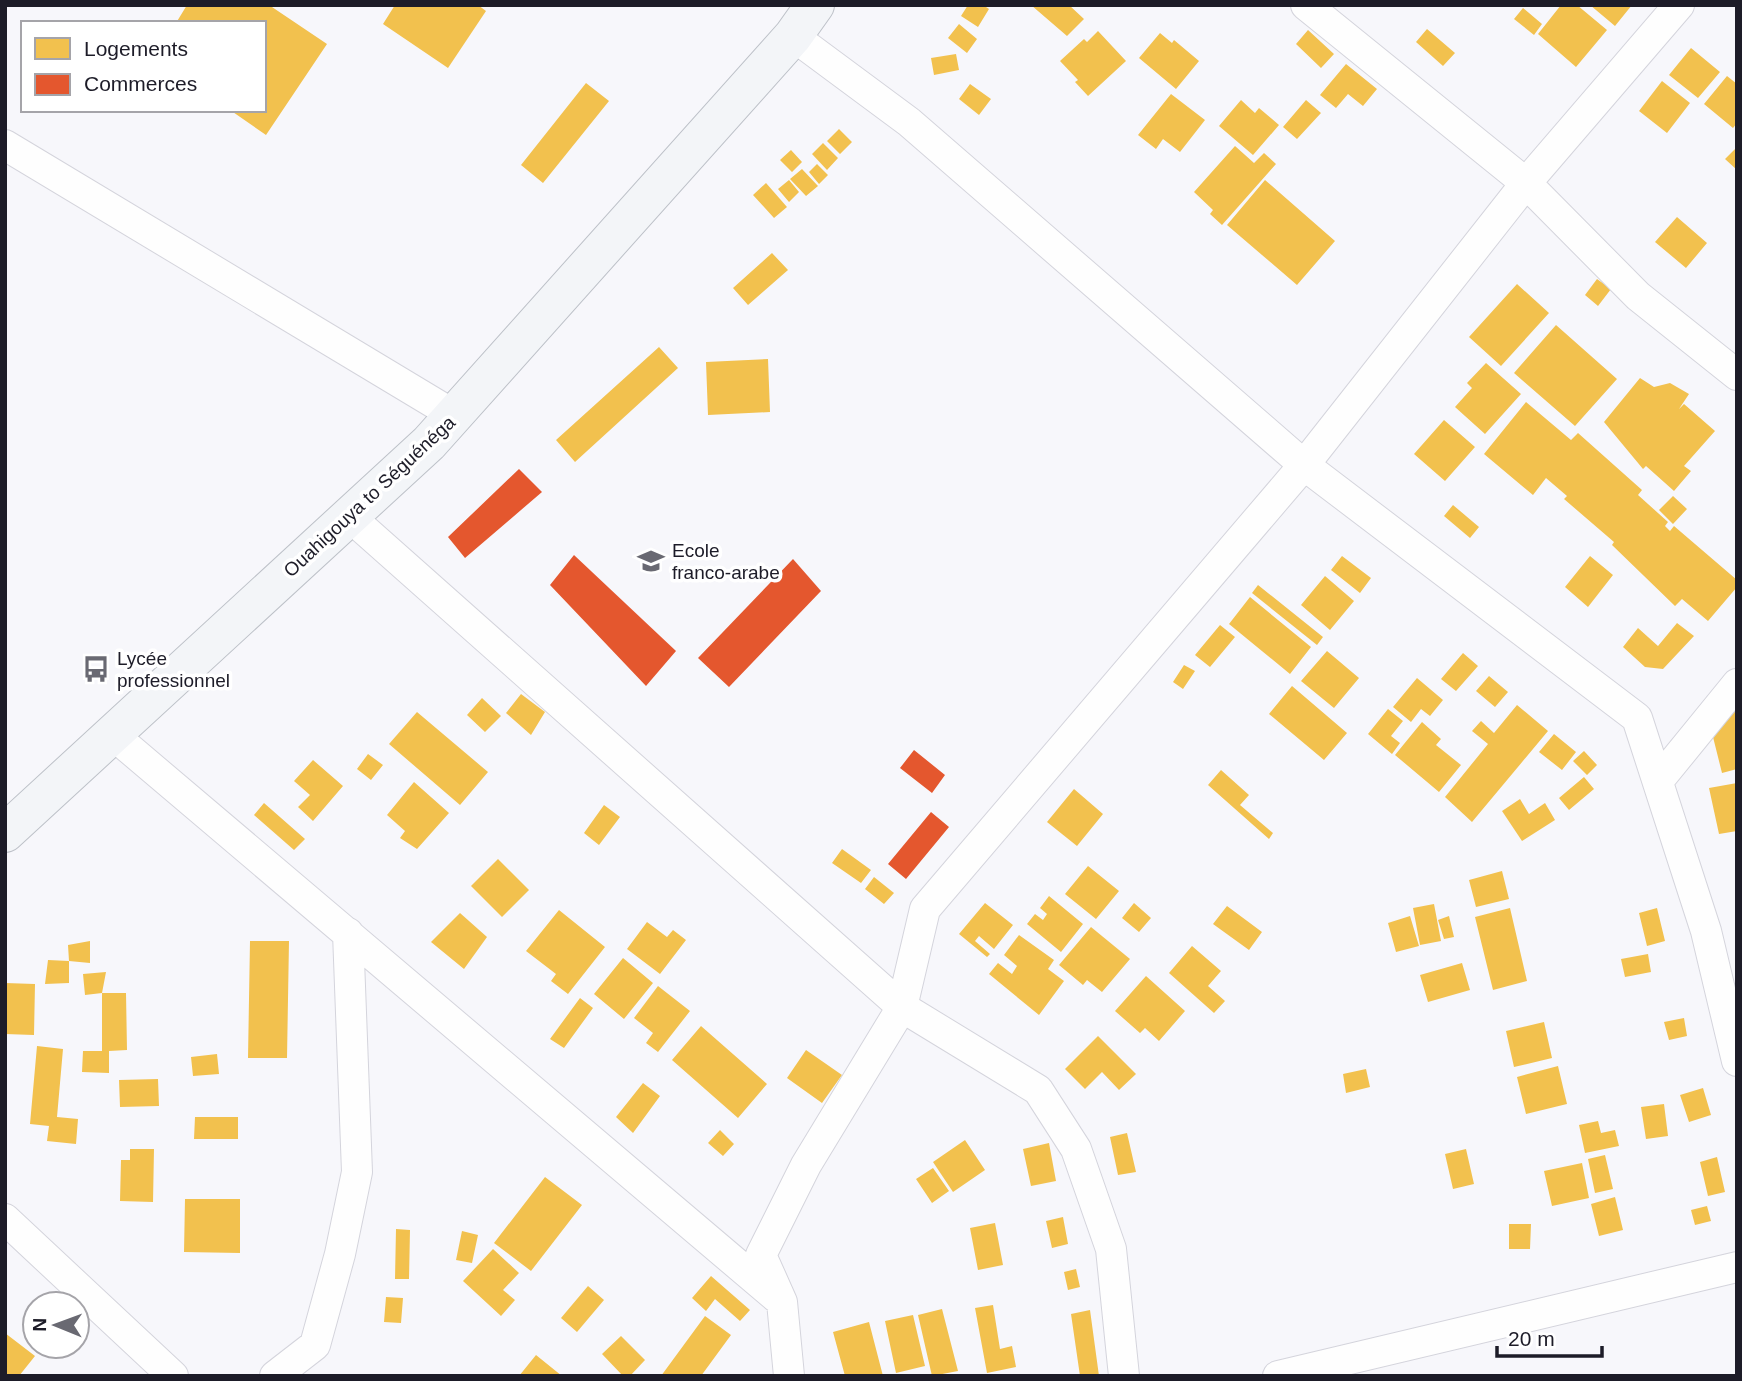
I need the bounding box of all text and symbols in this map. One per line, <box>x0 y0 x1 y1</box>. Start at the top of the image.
legend <box>21 21 266 112</box>
text: Logements <box>84 37 188 60</box>
text: Commerces <box>84 72 197 95</box>
street label: Ouahigouya to Séguénéga <box>280 411 459 581</box>
place label: Ecole franco-arabe <box>672 540 780 583</box>
school or university icon: Ecole franco-arabe <box>636 546 666 576</box>
place label: Lycée professionnel <box>117 648 230 691</box>
bus stop icon: Lycée professionnel <box>81 654 111 684</box>
north arrow <box>21 1290 91 1360</box>
scale bar <box>1497 1314 1602 1358</box>
text: N <box>29 1318 50 1332</box>
text: 20 m <box>1508 1327 1555 1350</box>

